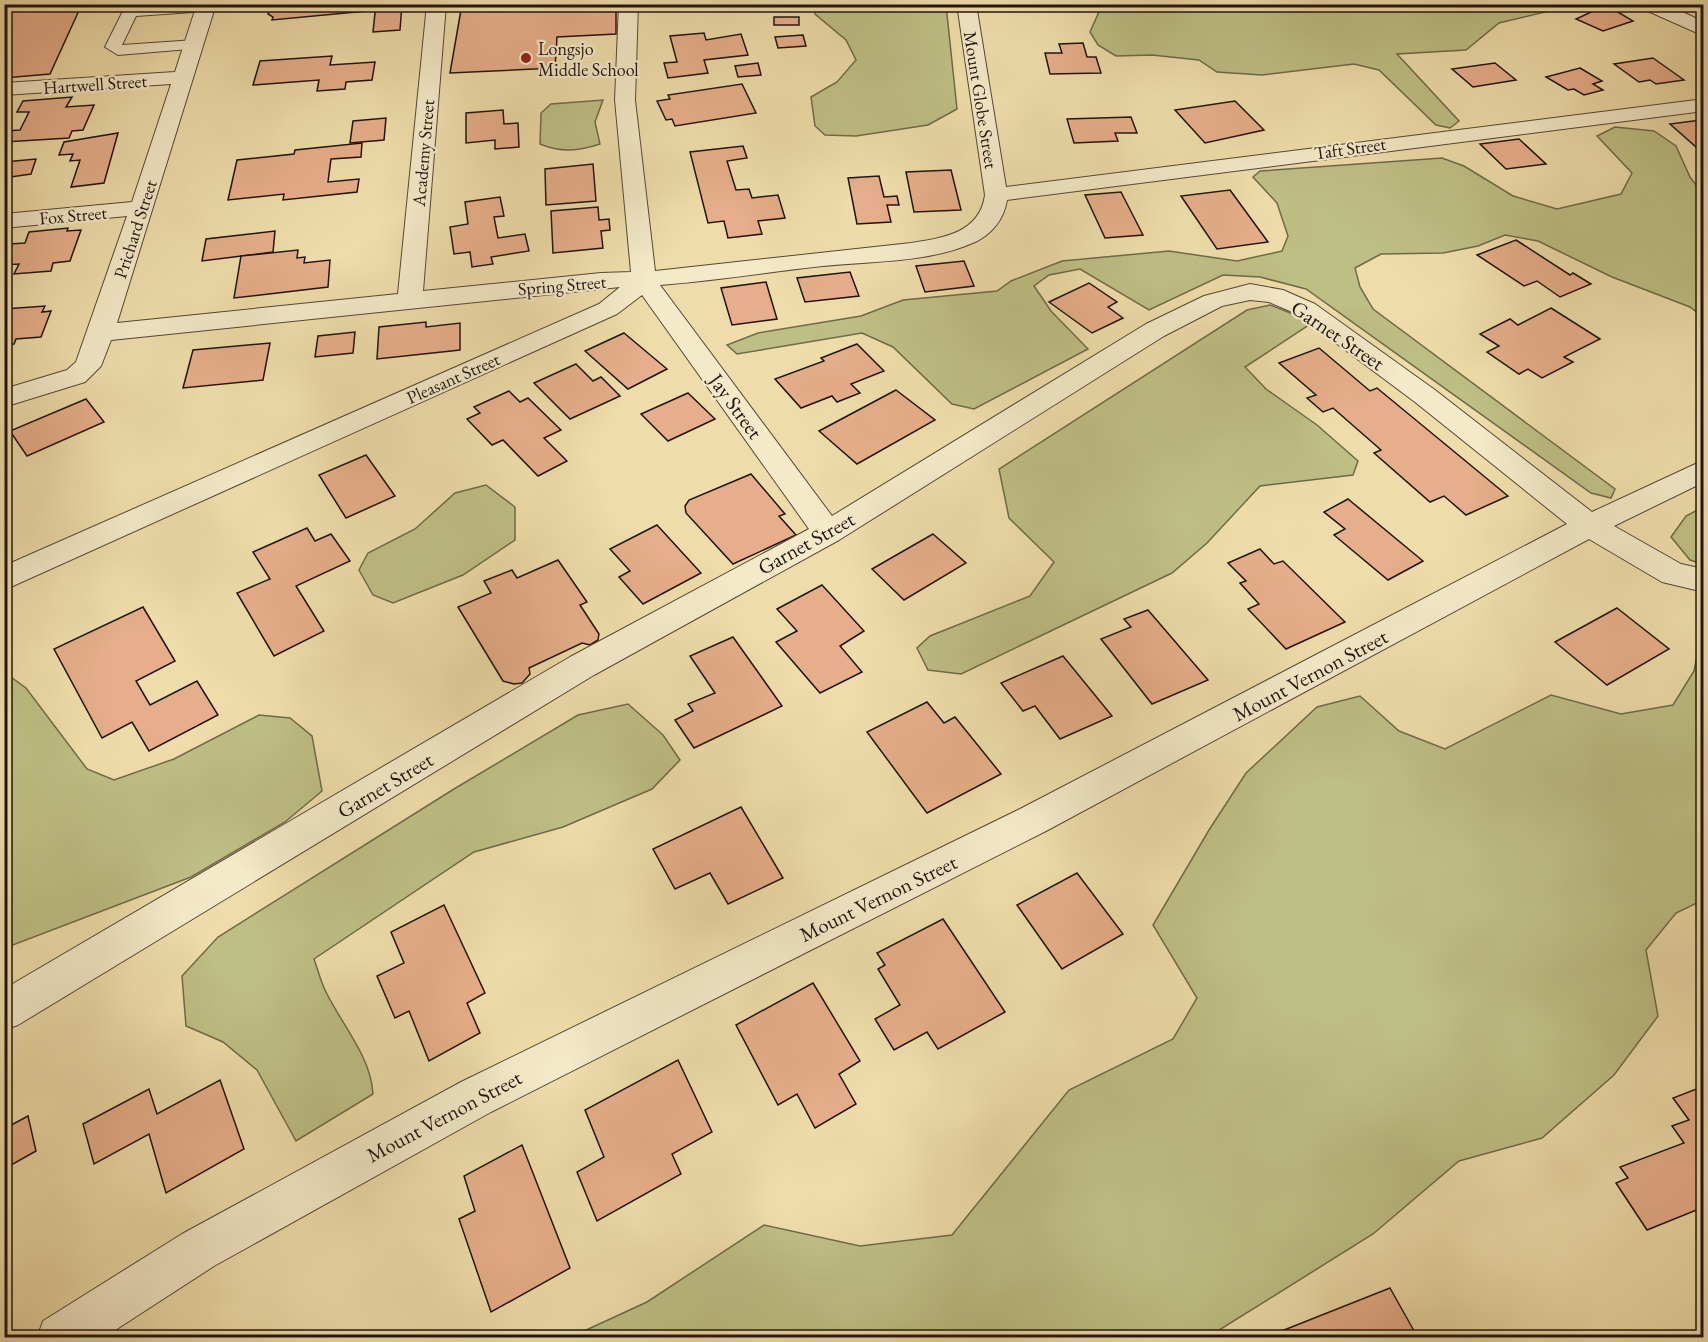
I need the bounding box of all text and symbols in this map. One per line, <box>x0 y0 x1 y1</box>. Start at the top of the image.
street label: Mount Globe Street <box>959 30 1003 171</box>
place label: Longsjo Middle School <box>538 37 639 81</box>
marker: Longsjo Middle School <box>519 51 533 65</box>
street label: Hartwell Street <box>42 69 148 99</box>
street label: Academy Street <box>407 98 439 208</box>
street label: Taft Street <box>1313 132 1388 164</box>
street label: Prichard Street <box>108 176 162 281</box>
street label: Fox Street <box>38 201 108 229</box>
street label: Spring Street <box>517 270 607 300</box>
street label: Garnet Street <box>1286 294 1390 376</box>
street label: Pleasant Street <box>403 347 504 409</box>
street label: Jay Street <box>702 366 769 445</box>
street label: Garnet Street <box>753 505 860 581</box>
street label: Mount Vernon Street <box>1228 623 1393 727</box>
street label: Garnet Street <box>332 746 438 824</box>
street label: Mount Vernon Street <box>795 848 962 948</box>
street label: Mount Vernon Street <box>362 1064 527 1168</box>

